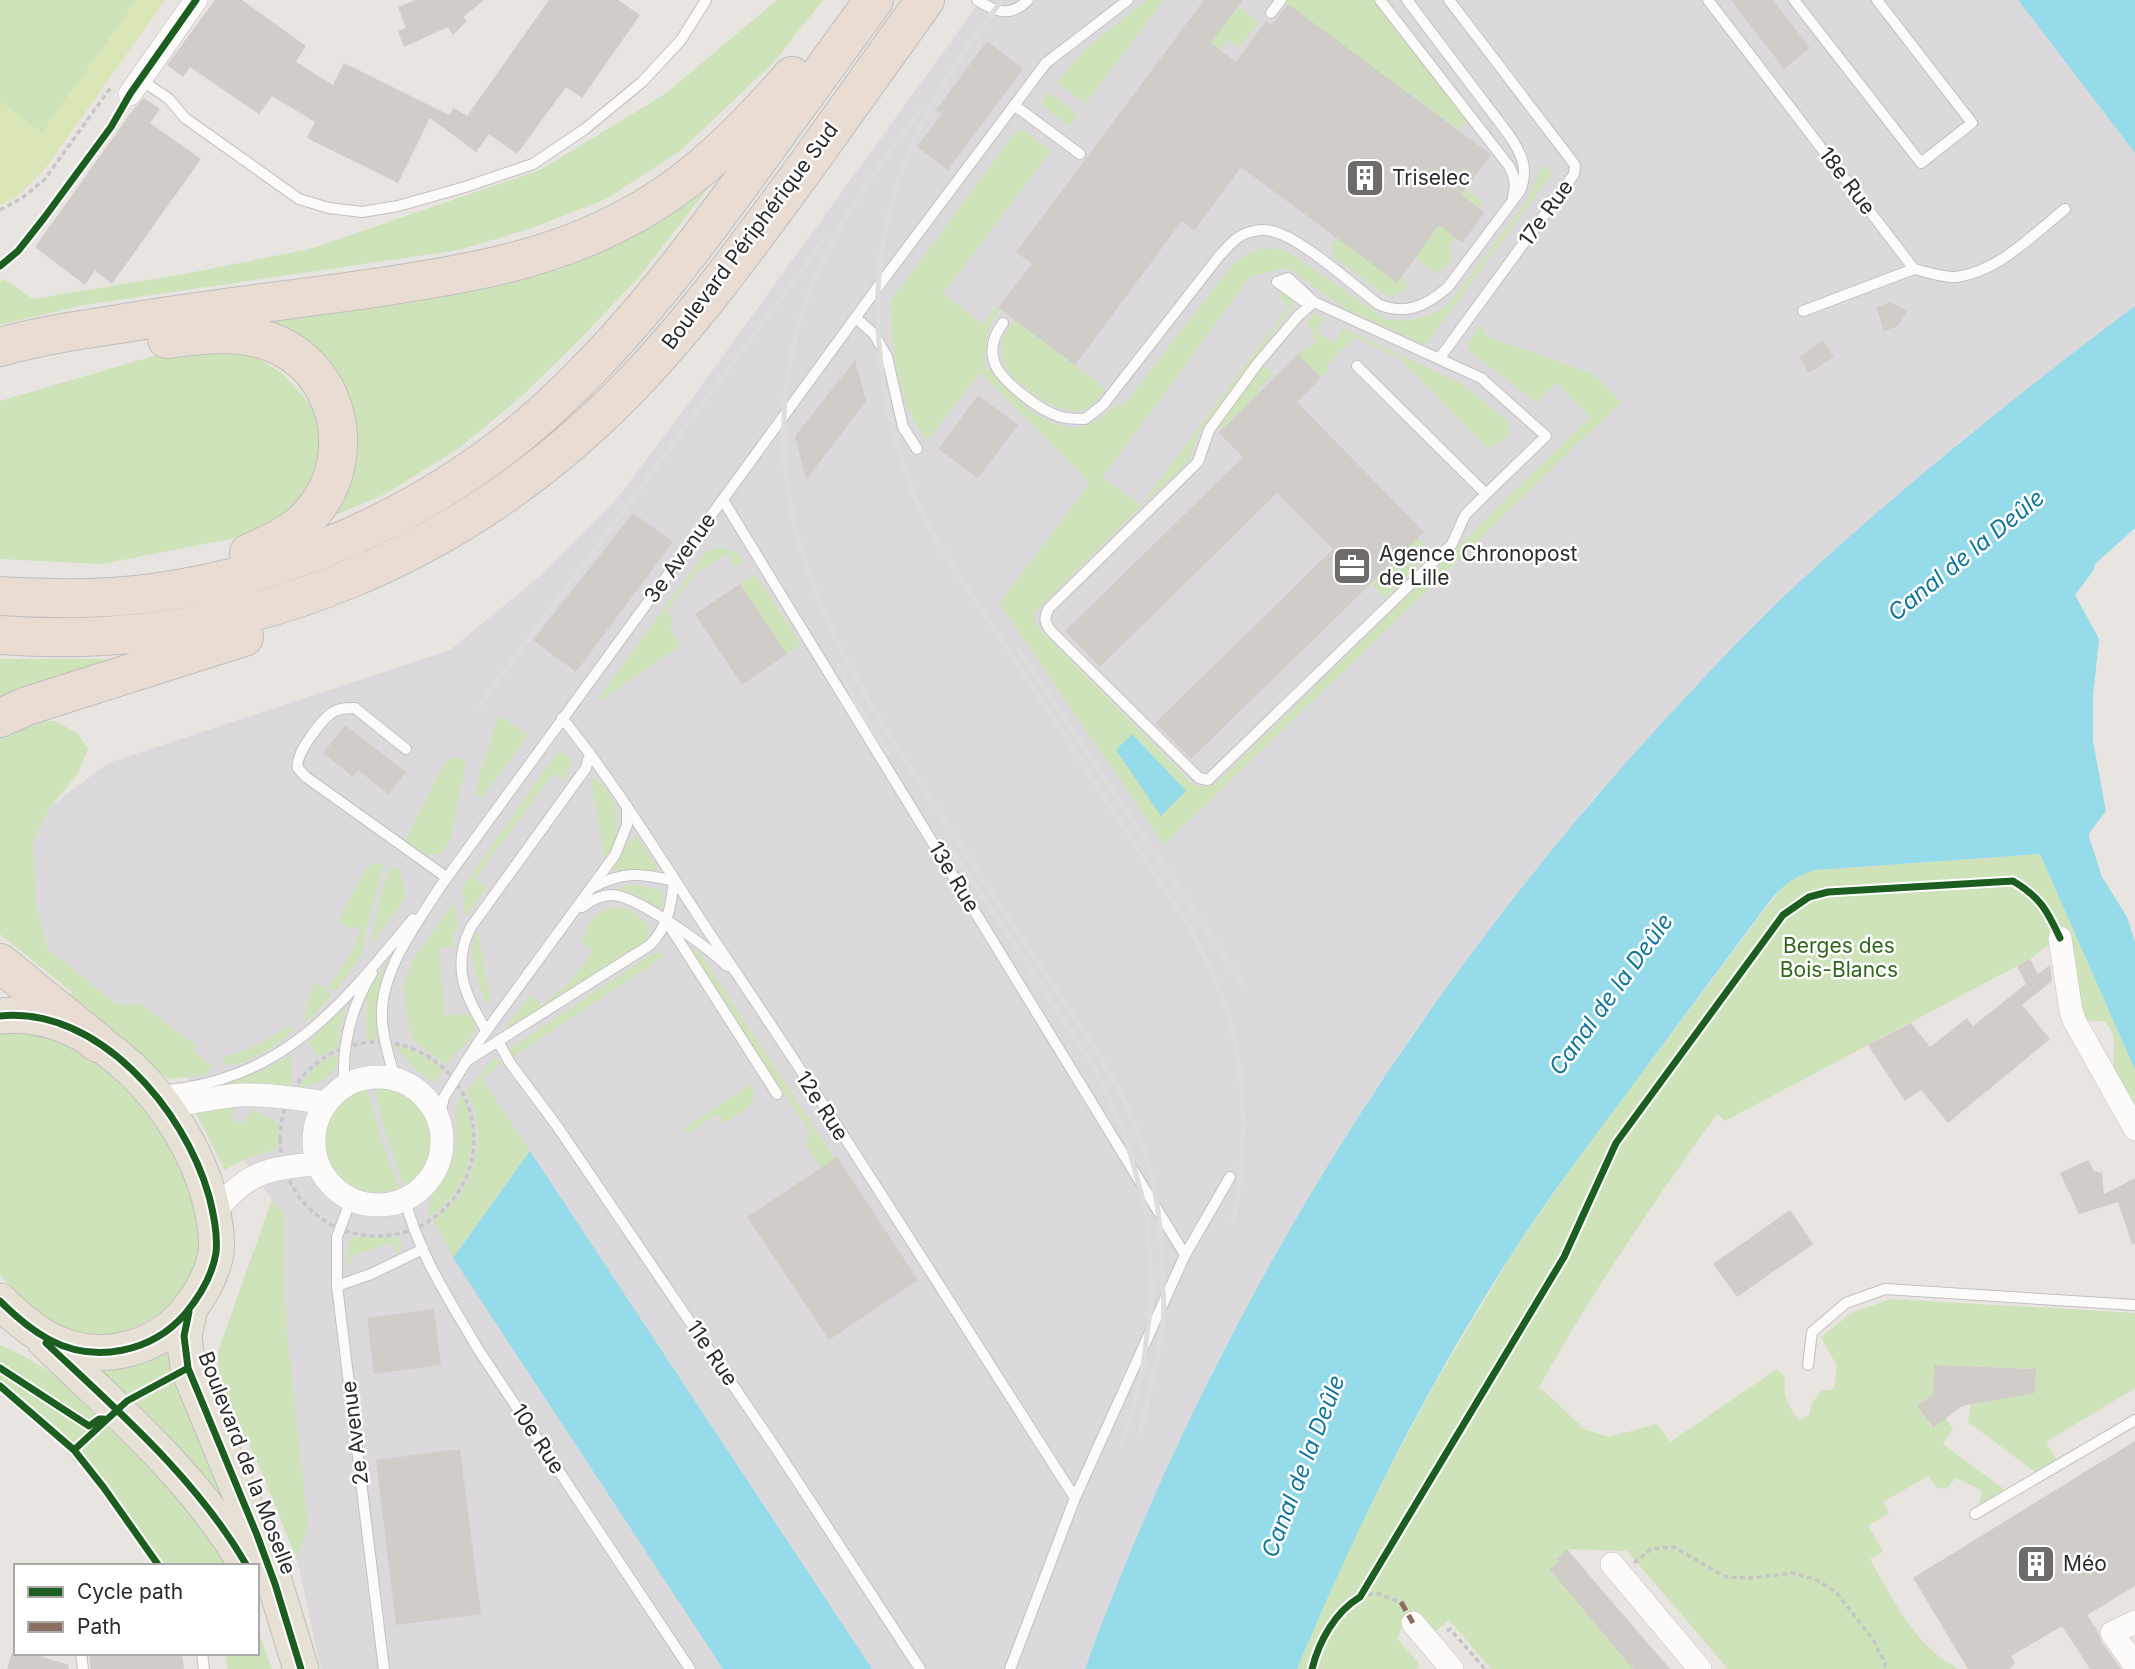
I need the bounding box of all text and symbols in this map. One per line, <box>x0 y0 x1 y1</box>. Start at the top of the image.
street label: Boulevard Périphérique Sud <box>656 117 843 354</box>
street label: 18e Rue <box>1814 142 1881 219</box>
building icon: Triselec <box>1344 157 1386 199</box>
place label: Triselec <box>1392 165 1470 190</box>
street label: 17e Rue <box>1513 175 1578 251</box>
water label: Canal de la Deûle <box>1882 483 2050 627</box>
street label: 3e Avenue <box>639 508 721 607</box>
place label: Agence Chronopost de Lille <box>1379 541 1578 590</box>
office icon: Agence Chronopost de Lille <box>1331 545 1373 587</box>
street label: 13e Rue <box>924 837 985 917</box>
water label: Canal de la Deûle <box>1543 908 1679 1080</box>
park label: Berges des Bois-Blancs <box>1780 933 1898 982</box>
street label: 12e Rue <box>791 1066 854 1145</box>
street label: 11e Rue <box>682 1315 743 1390</box>
street label: Boulevard de la Moselle <box>193 1348 302 1578</box>
water label: Canal de la Deûle <box>1255 1371 1351 1561</box>
street label: 2e Avenue <box>336 1380 373 1487</box>
street label: 10e Rue <box>507 1399 570 1478</box>
building icon: Méo <box>2015 1543 2057 1585</box>
place label: Méo <box>2063 1551 2107 1576</box>
legend <box>14 1564 259 1655</box>
text: Cycle path <box>77 1579 183 1604</box>
text: Path <box>77 1614 122 1639</box>

